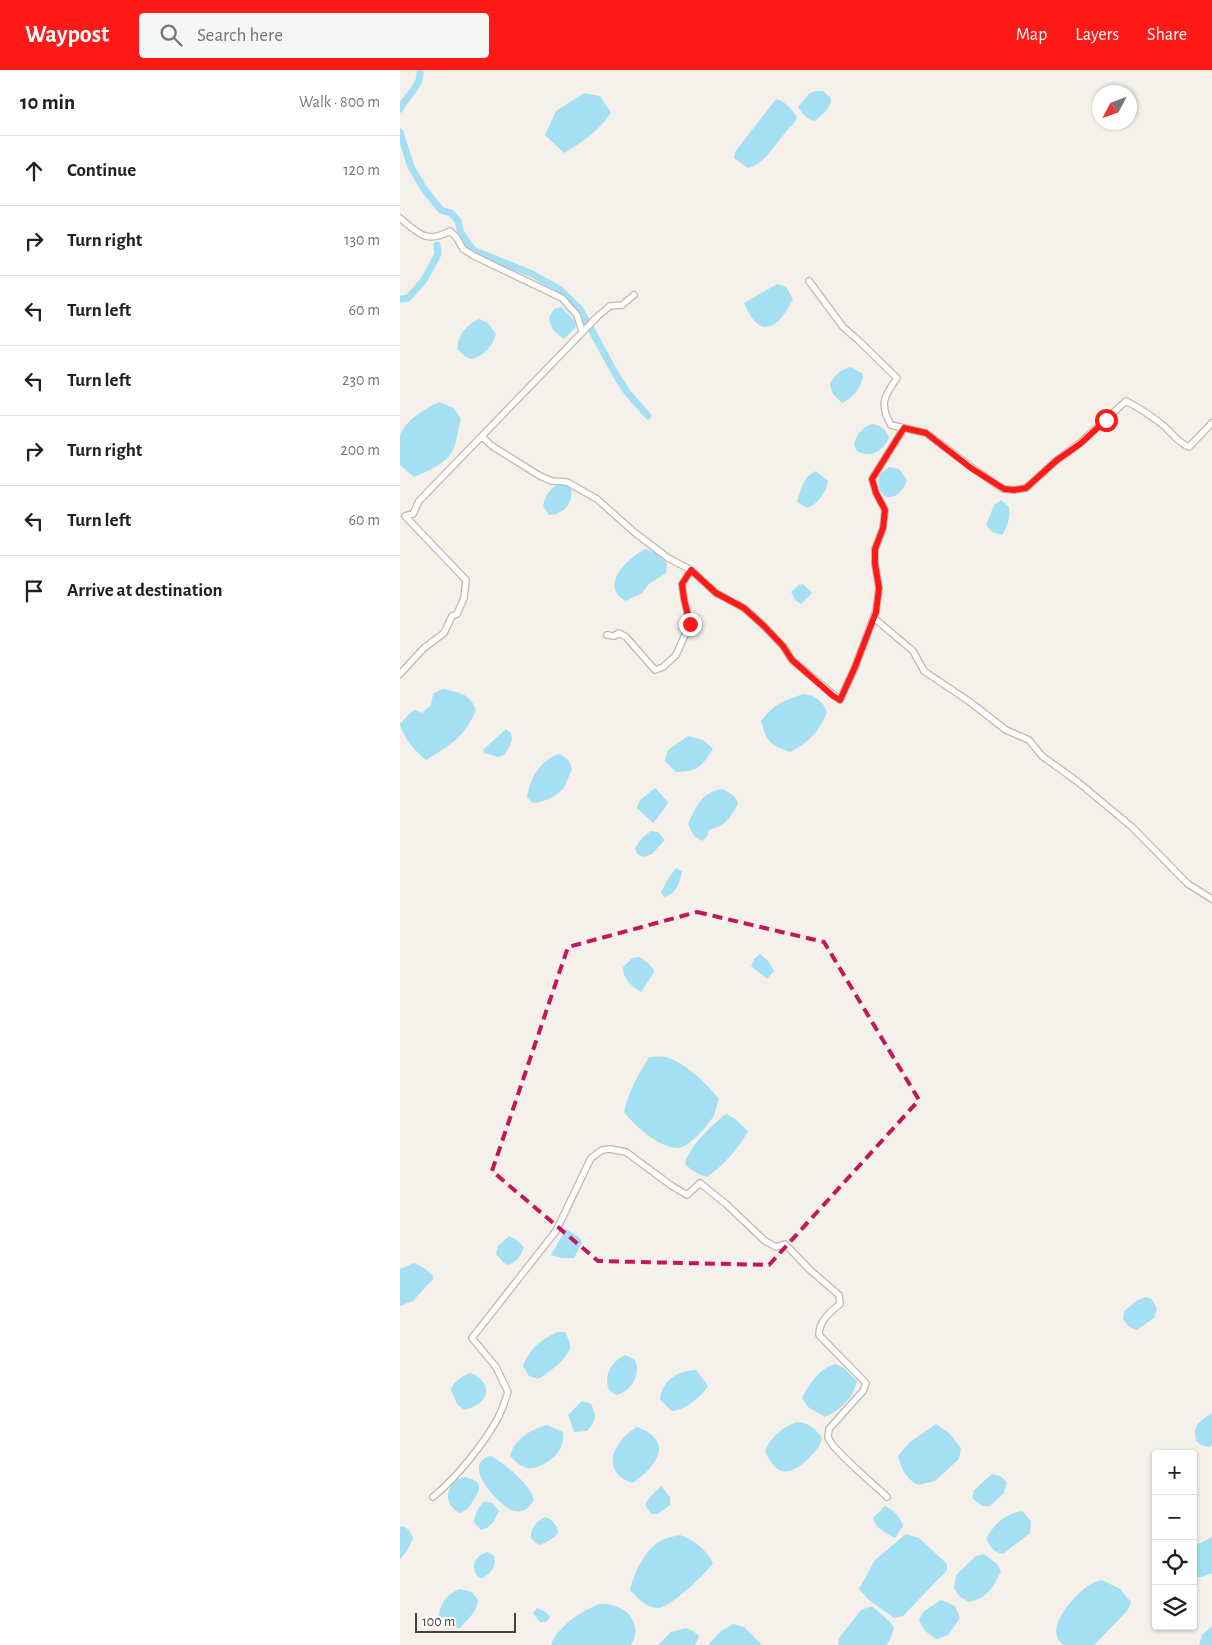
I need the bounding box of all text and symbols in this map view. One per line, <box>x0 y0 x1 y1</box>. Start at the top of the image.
search box <box>139 13 489 58</box>
icon: search <box>157 21 185 49</box>
text: Waypost <box>25 23 109 47</box>
text: Search here <box>197 26 283 45</box>
text: Map <box>1016 26 1047 44</box>
text: Layers <box>1075 26 1119 44</box>
text: Share <box>1147 26 1187 44</box>
north arrow <box>1092 85 1137 130</box>
text: 10 min <box>20 92 75 113</box>
text: Walk · 800 m <box>299 94 380 110</box>
icon: ahead <box>20 157 48 185</box>
text: Continue <box>67 161 136 180</box>
text: 120 m <box>343 162 380 178</box>
icon: right <box>20 227 48 255</box>
text: Turn right <box>67 231 142 250</box>
text: 130 m <box>344 232 380 248</box>
icon: left <box>20 297 48 325</box>
text: Turn left <box>67 301 131 320</box>
text: 60 m <box>349 302 380 318</box>
icon: left <box>20 367 48 395</box>
text: Turn left <box>67 371 131 390</box>
text: 230 m <box>342 372 380 388</box>
route start <box>1095 409 1118 432</box>
icon: right <box>20 437 48 465</box>
text: Turn right <box>67 441 142 460</box>
text: 200 m <box>340 442 380 458</box>
icon: left <box>20 507 48 535</box>
text: Turn left <box>67 511 131 530</box>
text: 60 m <box>349 512 380 528</box>
icon: arrive <box>20 577 48 605</box>
text: Arrive at destination <box>67 581 223 600</box>
route end <box>679 613 702 636</box>
map controls <box>1152 1450 1197 1630</box>
button: + <box>1152 1450 1197 1495</box>
button: − <box>1152 1495 1197 1540</box>
button: locate <box>1152 1540 1197 1585</box>
button: layers <box>1152 1585 1197 1630</box>
scale bar <box>415 1610 516 1633</box>
text: 100 m <box>422 1615 455 1629</box>

